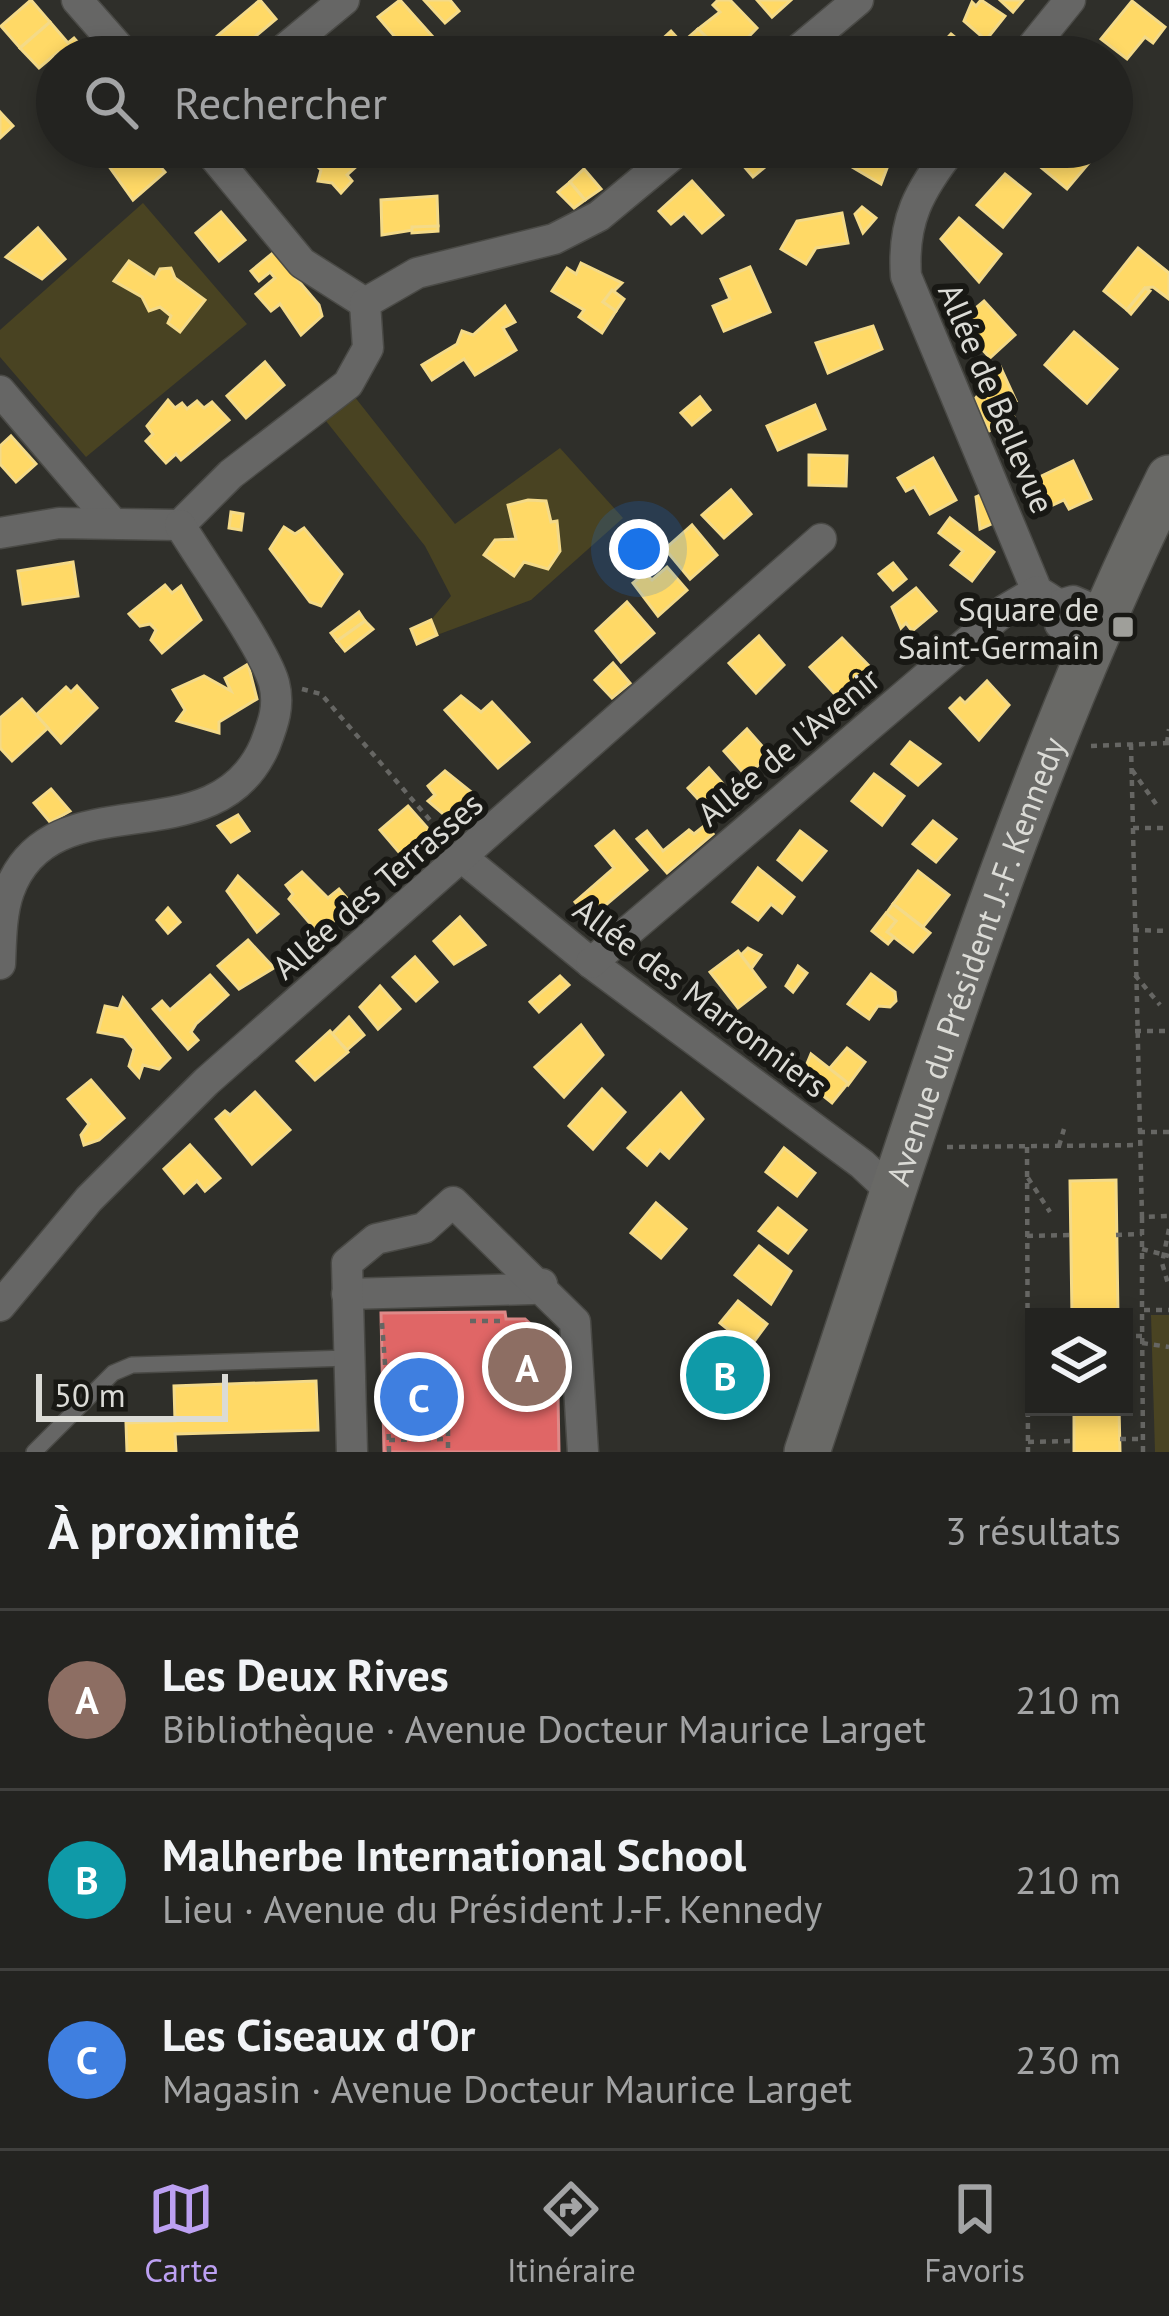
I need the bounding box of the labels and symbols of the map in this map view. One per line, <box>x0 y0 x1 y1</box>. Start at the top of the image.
street label: Allée de Bellevue <box>929 277 1065 519</box>
your location <box>609 519 669 579</box>
place label: Square de Saint-Germain <box>898 587 1099 668</box>
marker: Square de Saint-Germain <box>1110 614 1136 640</box>
street label: Allée de l'Avenir <box>688 657 888 835</box>
street label: Avenue du Président J.-F. Kennedy <box>875 730 1074 1191</box>
street label: Allée des Terrasses <box>263 782 491 988</box>
street label: Allée des Marronniers <box>565 887 837 1107</box>
pin: A <box>488 1322 566 1412</box>
pin: B <box>686 1330 764 1420</box>
pin: C <box>380 1352 458 1442</box>
scale bar <box>36 1368 228 1421</box>

